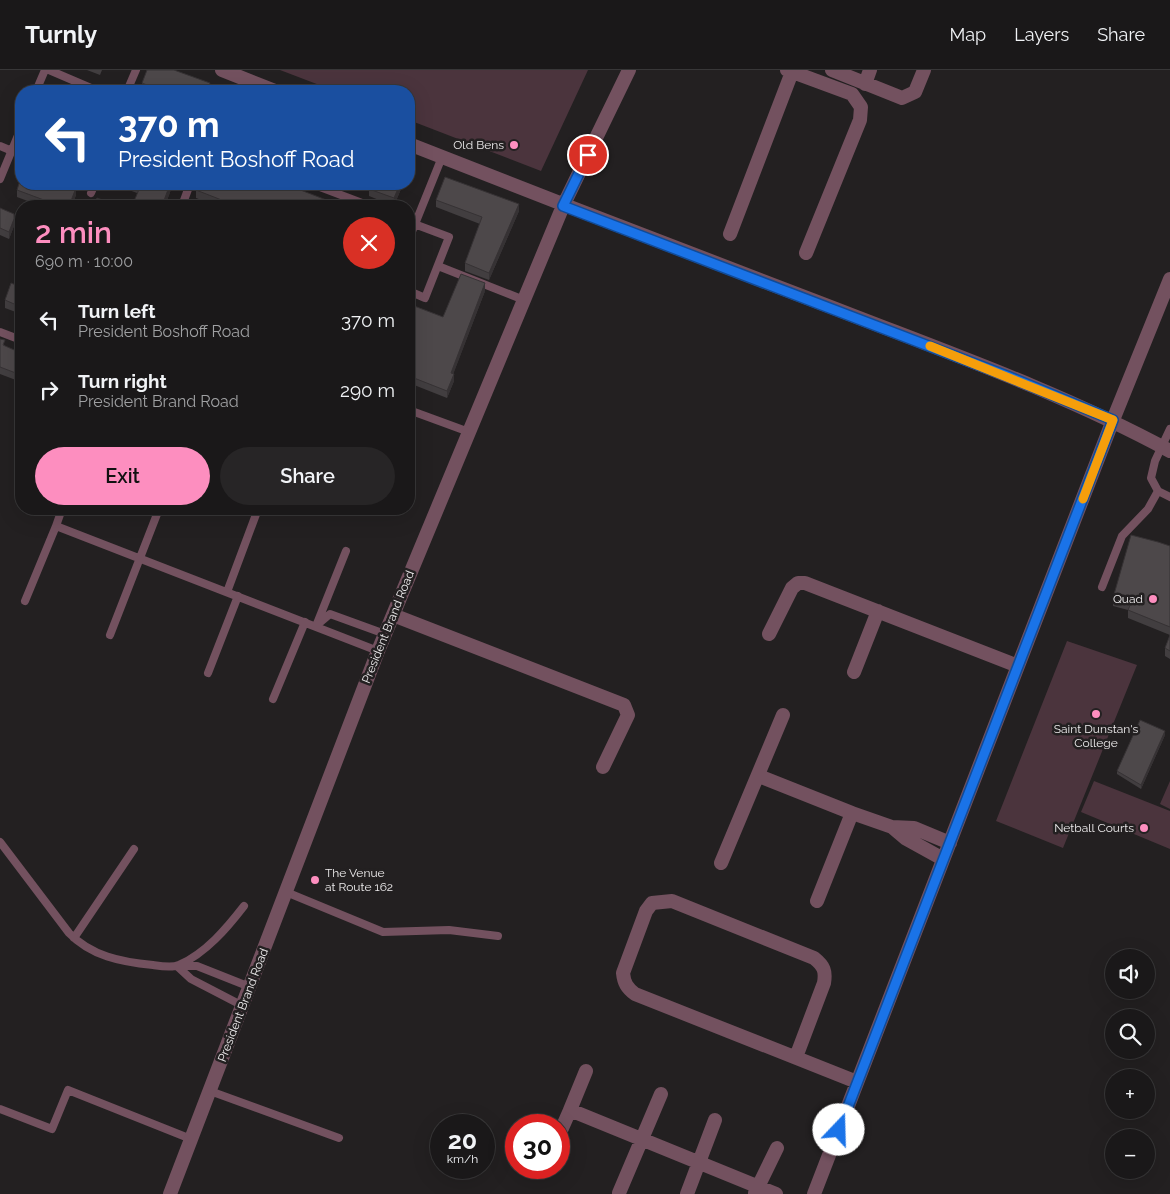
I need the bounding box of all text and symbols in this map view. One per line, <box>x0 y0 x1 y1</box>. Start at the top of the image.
text: Turnly <box>25 20 97 49</box>
text: Map <box>950 24 986 45</box>
text: Layers <box>1014 24 1069 45</box>
text: Share <box>1097 24 1145 45</box>
text: 370 m <box>118 104 220 145</box>
icon: left <box>35 105 100 170</box>
pin <box>567 134 609 176</box>
place label: Old Bens <box>453 138 504 152</box>
marker: Old Bens <box>508 139 520 151</box>
icon: arrive <box>574 141 602 169</box>
text: President Boshoff Road <box>118 146 354 172</box>
text: 2 min <box>35 215 112 250</box>
button: close <box>343 217 395 269</box>
text: 690 m · 10:00 <box>35 252 133 271</box>
text: Turn left <box>78 300 155 322</box>
icon: left <box>35 306 63 334</box>
text: 370 m <box>341 309 395 331</box>
text: President Boshoff Road <box>78 322 250 341</box>
text: Turn right <box>78 370 167 392</box>
icon: right <box>35 376 63 404</box>
text: 290 m <box>340 379 395 401</box>
text: President Brand Road <box>78 392 239 411</box>
button: Exit <box>35 447 210 505</box>
button: Share <box>220 447 395 505</box>
street label: President Brand Road <box>359 569 417 685</box>
place label: Quad <box>1113 592 1143 606</box>
marker: Quad <box>1147 593 1159 605</box>
marker: Saint Dunstan's College <box>1090 708 1102 720</box>
place label: Saint Dunstan's College <box>1054 722 1138 750</box>
place label: Netball Courts <box>1054 821 1134 835</box>
marker: Netball Courts <box>1138 822 1150 834</box>
place label: The Venue at Route 162 <box>325 866 393 894</box>
marker: The Venue at Route 162 <box>309 874 321 886</box>
street label: President Brand Road <box>215 946 271 1064</box>
map controls <box>1105 949 1155 1179</box>
button: sound <box>1105 949 1155 999</box>
button: search <box>1105 1009 1155 1059</box>
button: + <box>1105 1069 1155 1119</box>
position arrow <box>812 1103 864 1155</box>
speed limit sign: 30 <box>505 1114 570 1179</box>
text: 20 <box>448 1125 477 1155</box>
button: − <box>1105 1129 1155 1179</box>
text: km/h <box>447 1152 478 1166</box>

